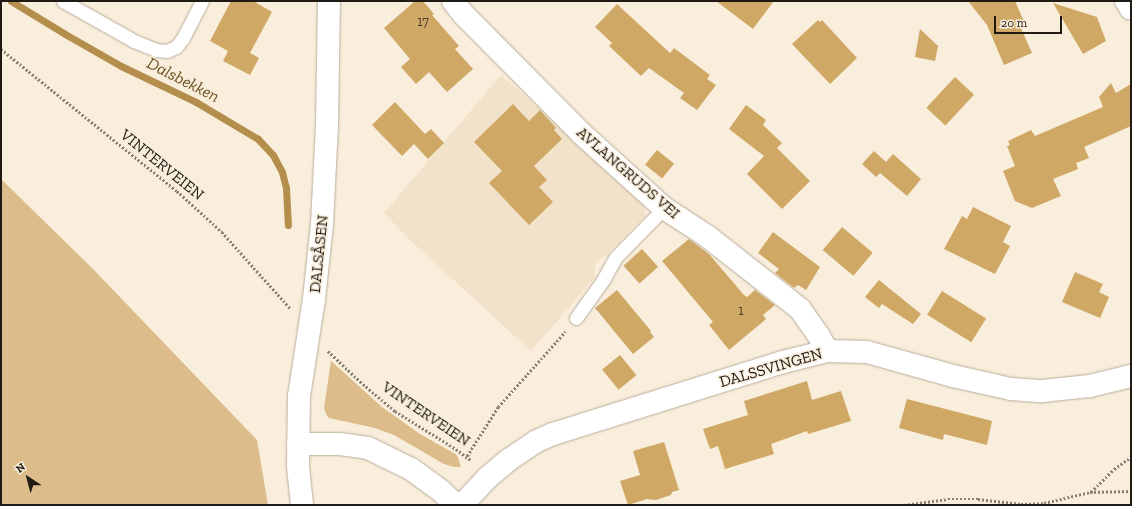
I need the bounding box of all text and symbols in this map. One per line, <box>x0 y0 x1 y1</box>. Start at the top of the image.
scale bar <box>996 8 1064 34</box>
house number: 17 <box>417 14 429 30</box>
text: 20 m <box>1001 16 1027 30</box>
water label: Dalsbekken <box>143 53 223 107</box>
street label: AVLANGRUDS VEI <box>572 123 684 223</box>
street label: VINTERVEIEN <box>116 125 208 205</box>
street label: DALSÅSEN <box>305 214 333 294</box>
house number: 1 <box>738 303 744 319</box>
street label: DALSSVINGEN <box>717 344 825 392</box>
street label: VINTERVEIEN <box>378 377 474 451</box>
north arrow <box>8 458 48 498</box>
text: N <box>13 460 28 476</box>

